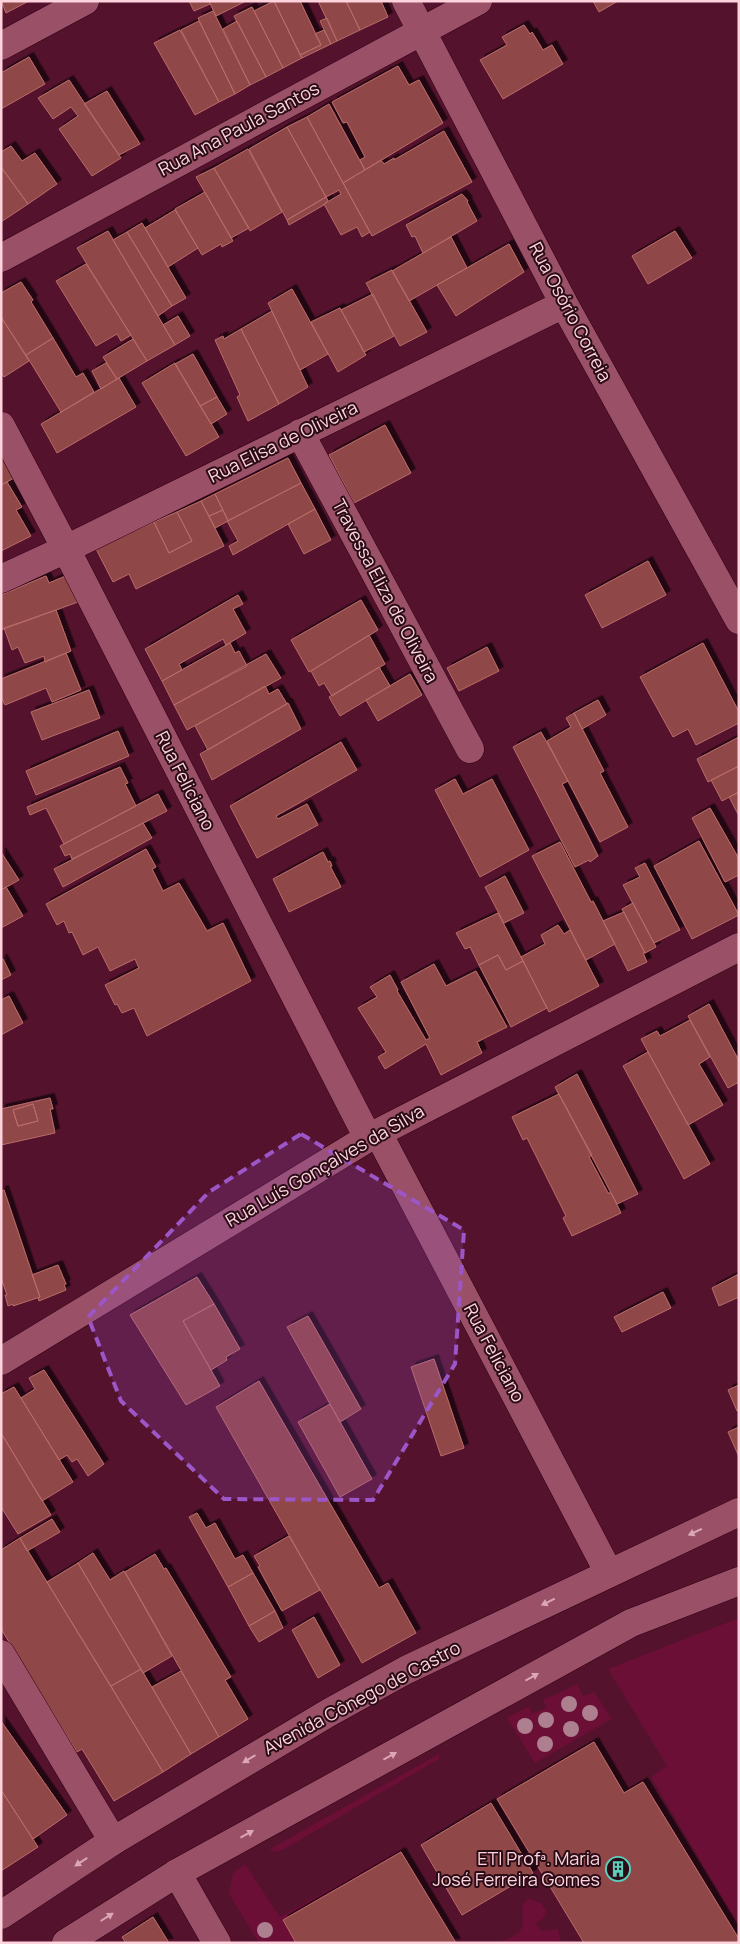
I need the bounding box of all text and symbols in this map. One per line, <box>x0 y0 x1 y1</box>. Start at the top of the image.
street label: Rua Ana Paula Santos <box>154 76 323 181</box>
street label: Rua Osório Correia <box>524 238 618 385</box>
street label: Rua Elisa de Oliveira <box>204 395 361 488</box>
street label: Travessa Eliza de Oliveira <box>327 495 444 686</box>
street label: Rua Feliciano <box>151 727 221 834</box>
street label: Rua Luís Gonçalves da Silva <box>221 1098 428 1232</box>
street label: Rua Feliciano <box>459 1299 531 1406</box>
one-way arrow <box>688 1529 702 1537</box>
one-way arrow <box>541 1599 555 1607</box>
street label: Avenida Cônego de Castro <box>259 1635 464 1759</box>
one-way arrow <box>525 1673 539 1682</box>
one-way arrow <box>382 1752 397 1760</box>
one-way arrow <box>243 1755 256 1764</box>
one-way arrow <box>241 1830 254 1839</box>
place label: ETI Profª. Maria José Ferreira Gomes <box>432 1846 600 1891</box>
building icon: ETI Profª. Maria José Ferreira Gomes <box>605 1856 631 1882</box>
one-way arrow <box>74 1857 88 1867</box>
one-way arrow <box>101 1912 114 1922</box>

